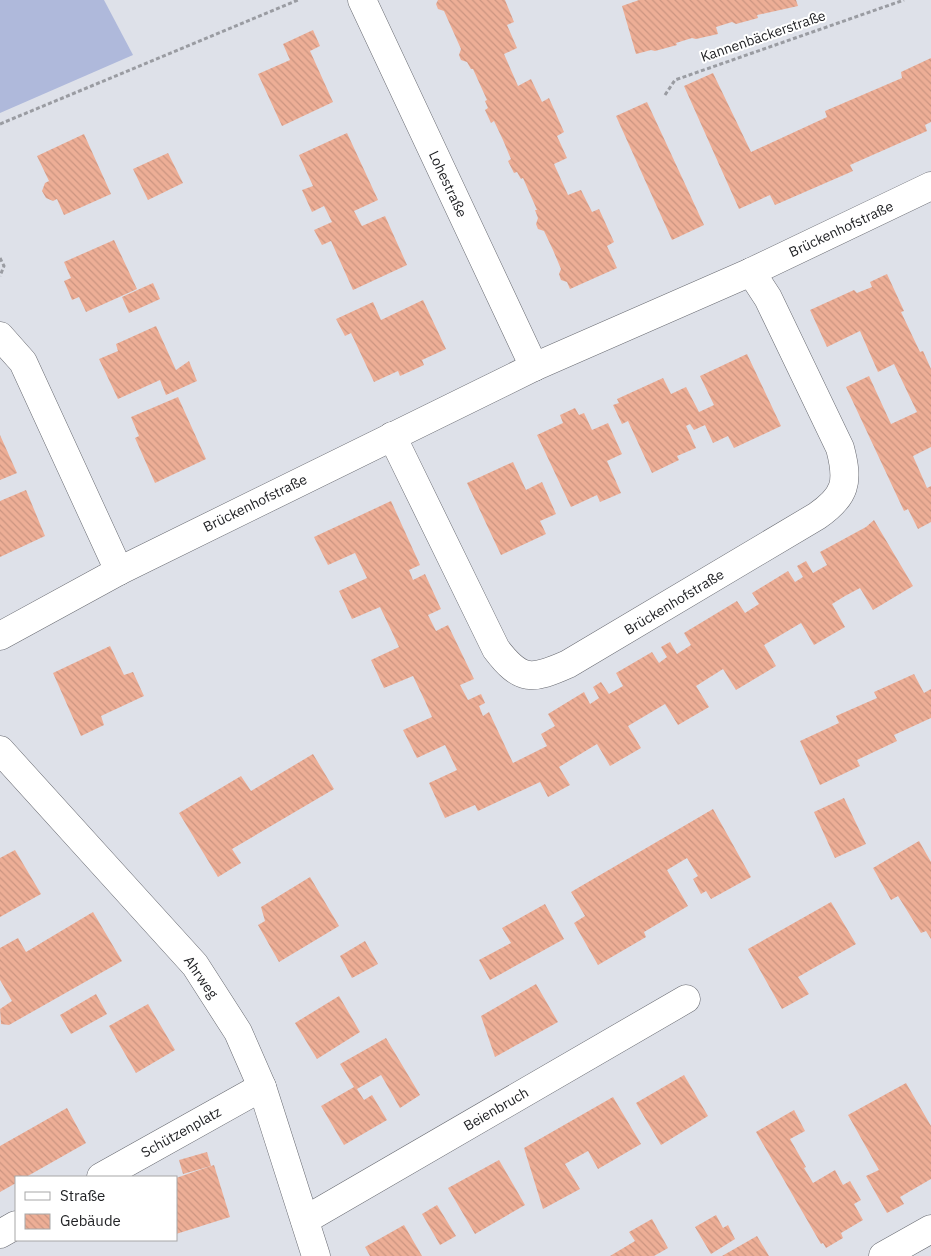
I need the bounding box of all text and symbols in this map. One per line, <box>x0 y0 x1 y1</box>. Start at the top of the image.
street label: Kannenbäckerstraße <box>698 6 828 66</box>
street label: Lohestraße <box>425 148 471 220</box>
street label: Brückenhofstraße <box>786 197 896 261</box>
street label: Brückenhofstraße <box>200 470 310 536</box>
street label: Brückenhofstraße <box>621 565 727 639</box>
street label: Ahrweg <box>180 952 222 1002</box>
street label: Beienbruch <box>460 1083 532 1135</box>
street label: Schützenplatz <box>138 1102 225 1161</box>
legend <box>15 1176 178 1241</box>
text: Straße <box>60 1186 105 1205</box>
text: Gebäude <box>60 1211 121 1230</box>

